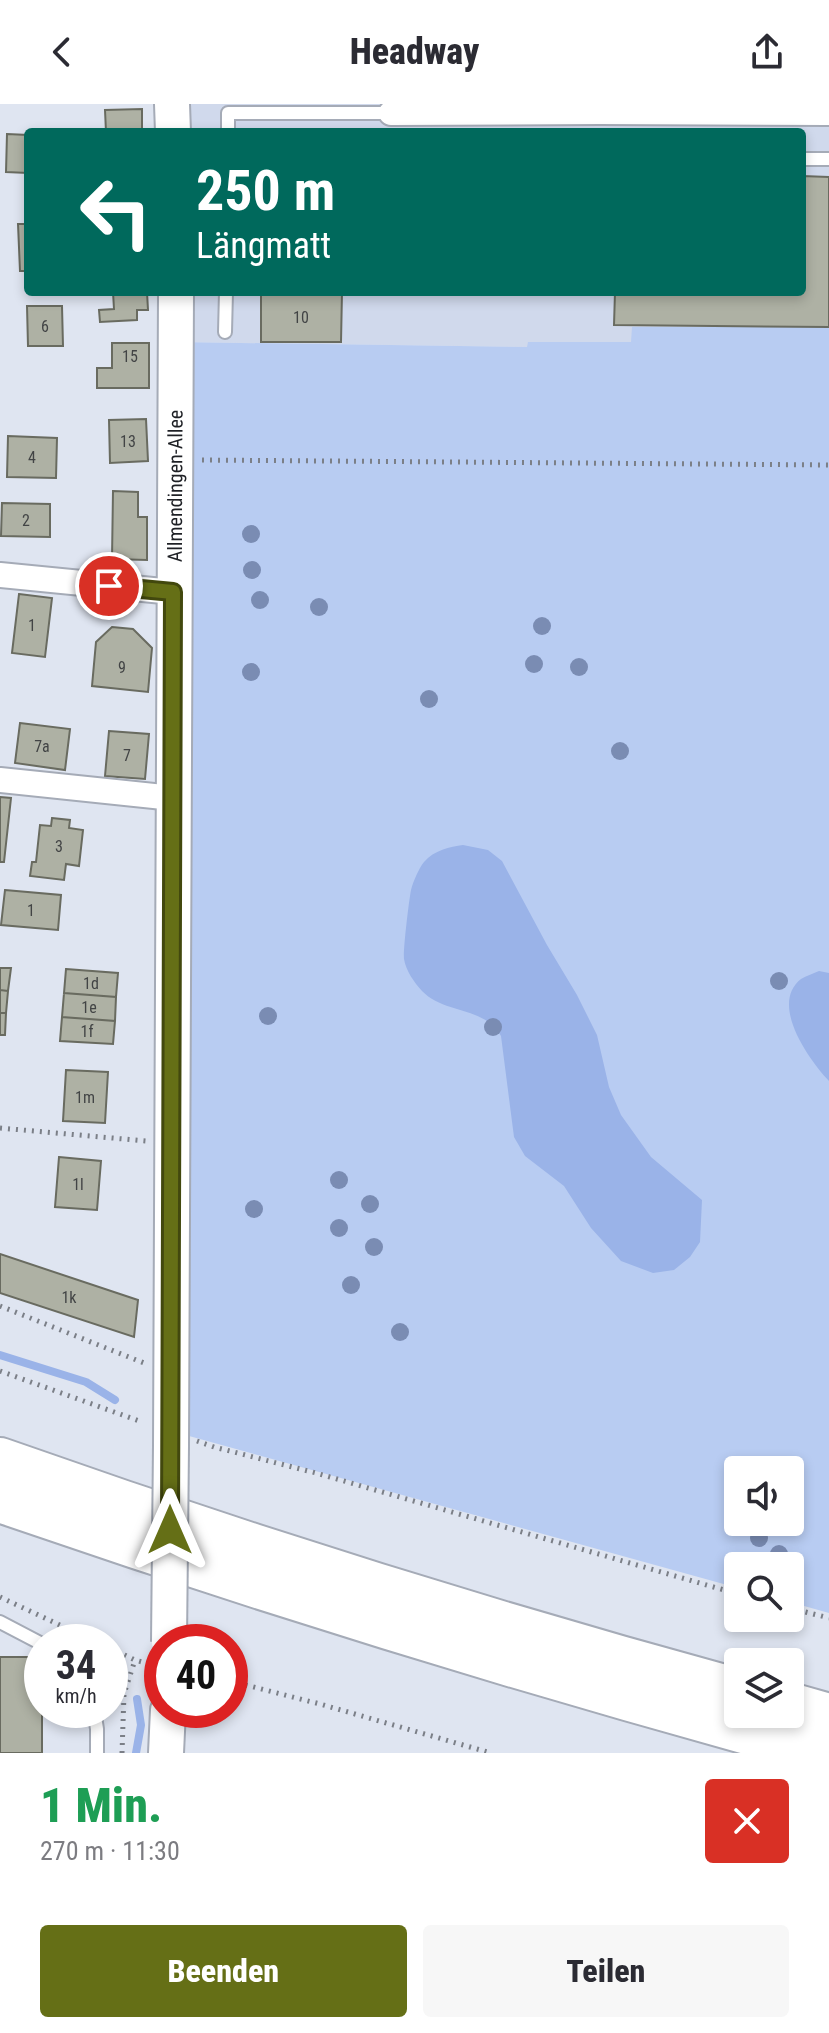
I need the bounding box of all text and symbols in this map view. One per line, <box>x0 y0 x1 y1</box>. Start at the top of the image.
icon: back <box>40 30 84 74</box>
icon: share <box>745 30 789 74</box>
text: Headway <box>350 31 479 73</box>
text: 250 m <box>196 158 335 224</box>
icon: left <box>64 160 168 264</box>
text: Längmatt <box>196 225 331 267</box>
house number: 10 <box>293 308 309 327</box>
house number: 6 <box>41 317 49 336</box>
house number: 15 <box>122 347 138 366</box>
street label: Allmendingen-Allee <box>163 410 187 562</box>
house number: 13 <box>120 432 136 451</box>
house number: 4 <box>28 448 36 467</box>
house number: 2 <box>22 511 30 530</box>
pin <box>75 552 143 620</box>
icon: arrive <box>87 564 131 608</box>
house number: 1 <box>28 616 36 635</box>
house number: 9 <box>118 658 126 677</box>
house number: 7a <box>34 737 50 756</box>
house number: 7 <box>123 746 131 765</box>
house number: 3 <box>55 837 63 856</box>
house number: 1 <box>27 901 35 920</box>
house number: 1d <box>83 974 99 993</box>
house number: 1e <box>81 998 97 1017</box>
house number: 1f <box>81 1022 93 1041</box>
house number: 1m <box>75 1088 95 1107</box>
house number: 1l <box>72 1175 84 1194</box>
house number: 1k <box>61 1288 77 1307</box>
map controls <box>724 1456 804 1728</box>
button: sound <box>724 1456 804 1536</box>
position arrow <box>128 1488 212 1572</box>
button: search <box>724 1552 804 1632</box>
speed limit sign: 40 <box>144 1624 248 1728</box>
text: 34 <box>56 1642 96 1689</box>
button: layers <box>724 1648 804 1728</box>
text: km/h <box>55 1684 97 1708</box>
text: 1 Min. <box>40 1777 162 1834</box>
button: close <box>705 1779 789 1863</box>
text: 270 m · 11:30 <box>40 1836 180 1866</box>
button: Beenden <box>40 1925 407 2017</box>
button: Teilen <box>423 1925 789 2017</box>

